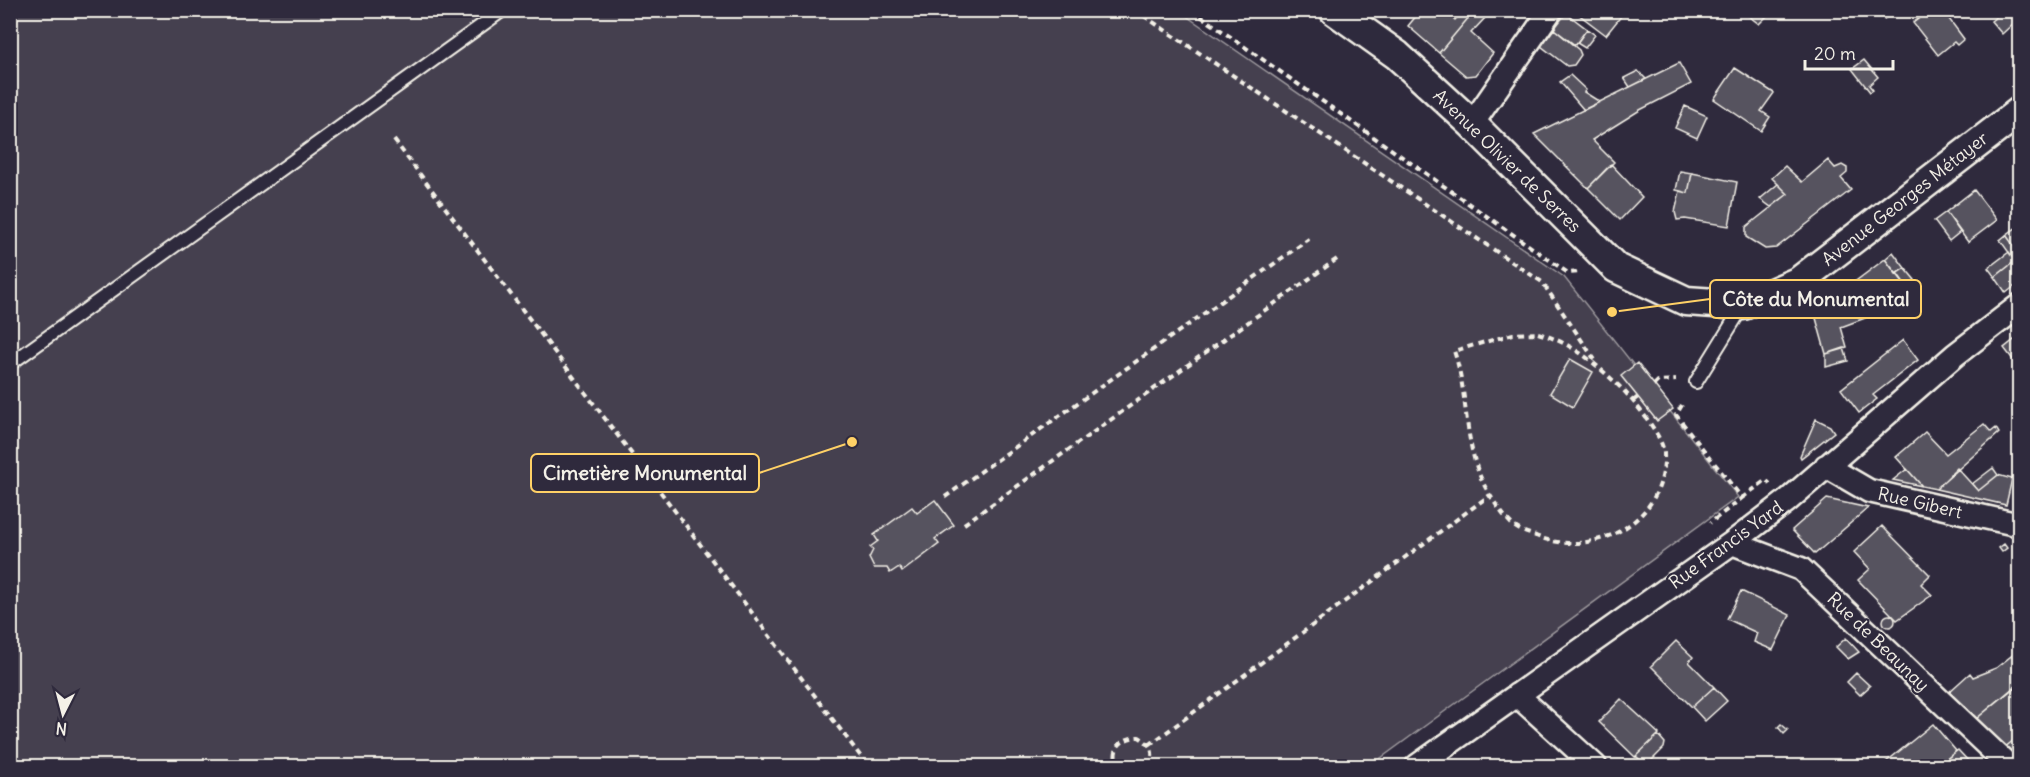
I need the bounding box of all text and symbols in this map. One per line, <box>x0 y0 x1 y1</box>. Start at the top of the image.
scale bar <box>1805 33 1894 71</box>
text: 20 m <box>1814 42 1856 65</box>
street label: Avenue Olivier de Serres <box>1429 84 1586 237</box>
street label: Avenue Georges Métayer <box>1817 126 1993 271</box>
callout: Côte du Monumental <box>1710 280 1921 318</box>
text: Côte du Monumental <box>1722 286 1910 311</box>
callout: Cimetière Monumental <box>531 454 759 492</box>
text: Cimetière Monumental <box>543 460 747 485</box>
street label: Rue Gibert <box>1876 482 1965 523</box>
street label: Rue Francis Yard <box>1664 495 1788 594</box>
street label: Rue de Beaunay <box>1822 587 1934 696</box>
north arrow <box>33 684 93 744</box>
text: N <box>55 718 68 739</box>

